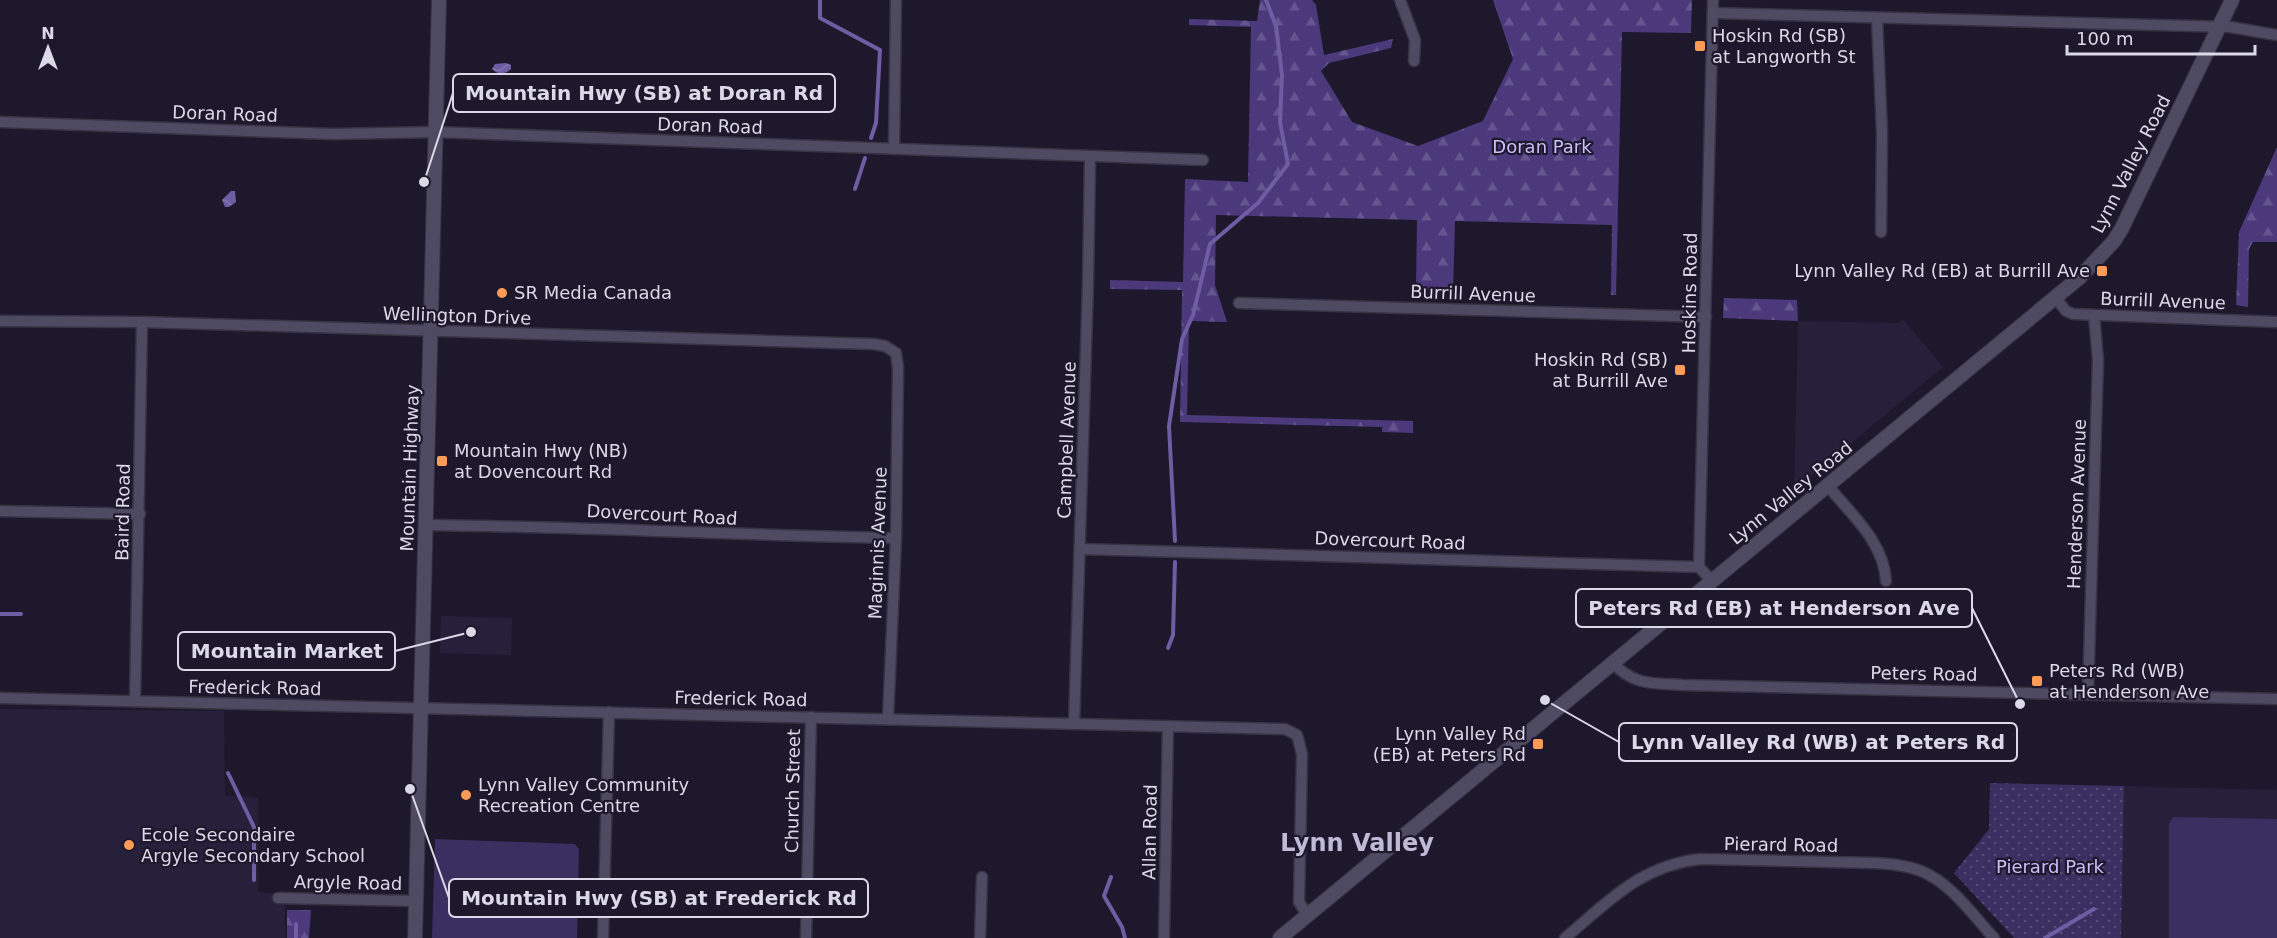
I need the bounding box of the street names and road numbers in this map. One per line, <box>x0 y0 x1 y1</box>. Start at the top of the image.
street label: Lynn Valley Road <box>2087 91 2174 236</box>
street label: Doran Road <box>172 101 278 126</box>
street label: Doran Road <box>657 113 763 138</box>
street label: Hoskins Road <box>1678 232 1701 354</box>
street label: Burrill Avenue <box>1410 281 1536 306</box>
street label: Burrill Avenue <box>2100 288 2226 313</box>
street label: Wellington Drive <box>382 302 532 329</box>
street label: Campbell Avenue <box>1053 361 1080 519</box>
street label: Mountain Highway <box>396 384 423 552</box>
street label: Henderson Avenue <box>2063 419 2090 589</box>
street label: Lynn Valley Road <box>1725 437 1856 549</box>
street label: Baird Road <box>111 463 134 561</box>
street label: Maginnis Avenue <box>864 466 891 620</box>
street label: Dovercourt Road <box>586 500 738 529</box>
street label: Dovercourt Road <box>1314 527 1466 554</box>
street label: Peters Road <box>1870 662 1978 685</box>
street label: Frederick Road <box>188 676 322 699</box>
street label: Frederick Road <box>674 687 808 710</box>
street label: Church Street <box>781 729 804 853</box>
street label: Allan Road <box>1138 784 1161 880</box>
street label: Pierard Road <box>1724 833 1838 856</box>
street label: Argyle Road <box>294 871 402 894</box>

